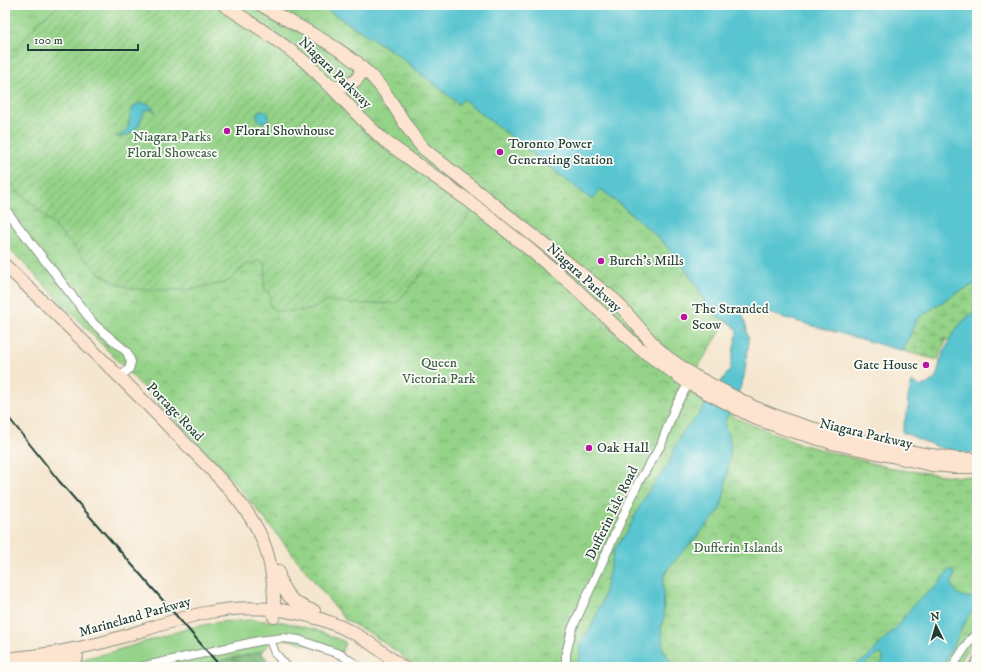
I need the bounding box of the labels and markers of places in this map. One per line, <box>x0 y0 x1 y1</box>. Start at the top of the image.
place label: Floral Showhouse <box>235 122 335 140</box>
marker: Floral Showhouse <box>222 126 232 136</box>
place label: Toronto Power Generating Station <box>508 135 614 169</box>
marker: Toronto Power Generating Station <box>495 147 505 157</box>
place label: Burch’s Mills <box>609 252 684 270</box>
marker: Burch’s Mills <box>596 256 606 266</box>
place label: The Stranded Scow <box>692 300 769 334</box>
marker: The Stranded Scow <box>679 312 689 322</box>
place label: Gate House <box>853 356 918 374</box>
marker: Gate House <box>921 360 931 370</box>
place label: Oak Hall <box>597 439 650 457</box>
marker: Oak Hall <box>584 443 594 453</box>

